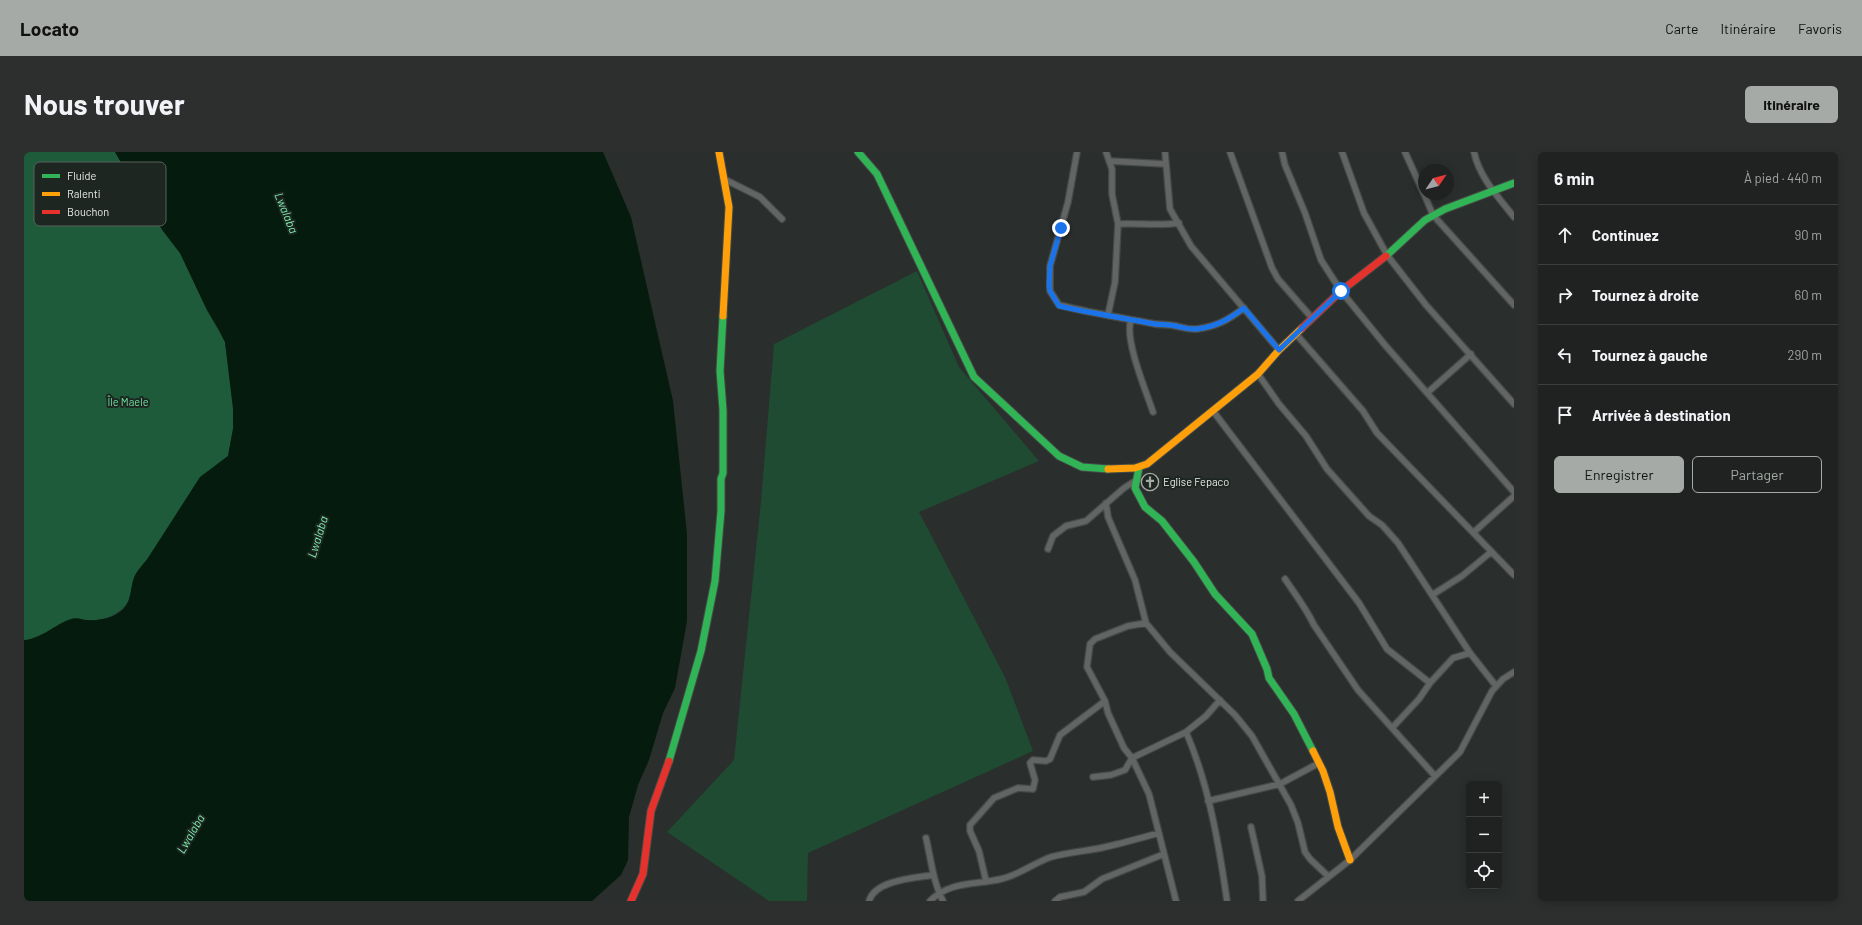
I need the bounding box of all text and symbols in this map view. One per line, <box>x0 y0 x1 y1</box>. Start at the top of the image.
text: Locato <box>20 17 79 40</box>
text: Carte <box>1665 20 1698 37</box>
text: Itinéraire <box>1720 20 1776 37</box>
text: Favoris <box>1798 20 1842 37</box>
button: Itinéraire <box>1745 86 1838 123</box>
text: Nous trouver <box>24 87 185 121</box>
legend <box>34 162 166 226</box>
north arrow <box>1418 164 1454 200</box>
text: 6 min <box>1554 168 1594 188</box>
text: Fluide <box>67 169 96 182</box>
text: À pied · 440 m <box>1744 170 1822 186</box>
text: Ralenti <box>67 187 101 200</box>
water label: Lwalaba <box>272 190 301 235</box>
text: Bouchon <box>67 205 109 218</box>
route end <box>1052 219 1070 237</box>
icon: ahead <box>1554 224 1576 246</box>
text: Continuez <box>1592 226 1659 244</box>
text: 90 m <box>1795 227 1822 243</box>
route start <box>1332 282 1350 300</box>
icon: right <box>1554 284 1576 306</box>
text: Tournez à droite <box>1592 286 1699 304</box>
text: 60 m <box>1795 287 1822 303</box>
icon: left <box>1554 344 1576 366</box>
text: Tournez à gauche <box>1592 346 1708 364</box>
text: 290 m <box>1788 347 1822 363</box>
park label: Île Maele <box>107 395 149 408</box>
icon: arrive <box>1554 404 1576 426</box>
text: Arrivée à destination <box>1592 406 1731 424</box>
button: Enregistrer <box>1554 456 1684 493</box>
button: Partager <box>1692 456 1822 493</box>
church icon: Eglise Fepaco <box>1140 472 1160 492</box>
place label: Eglise Fepaco <box>1163 475 1229 488</box>
water label: Lwalaba <box>304 514 330 559</box>
map controls <box>1466 781 1502 889</box>
button: + <box>1466 781 1502 817</box>
water label: Lwalaba <box>173 812 207 855</box>
button: − <box>1466 817 1502 853</box>
button: locate <box>1466 853 1502 889</box>

